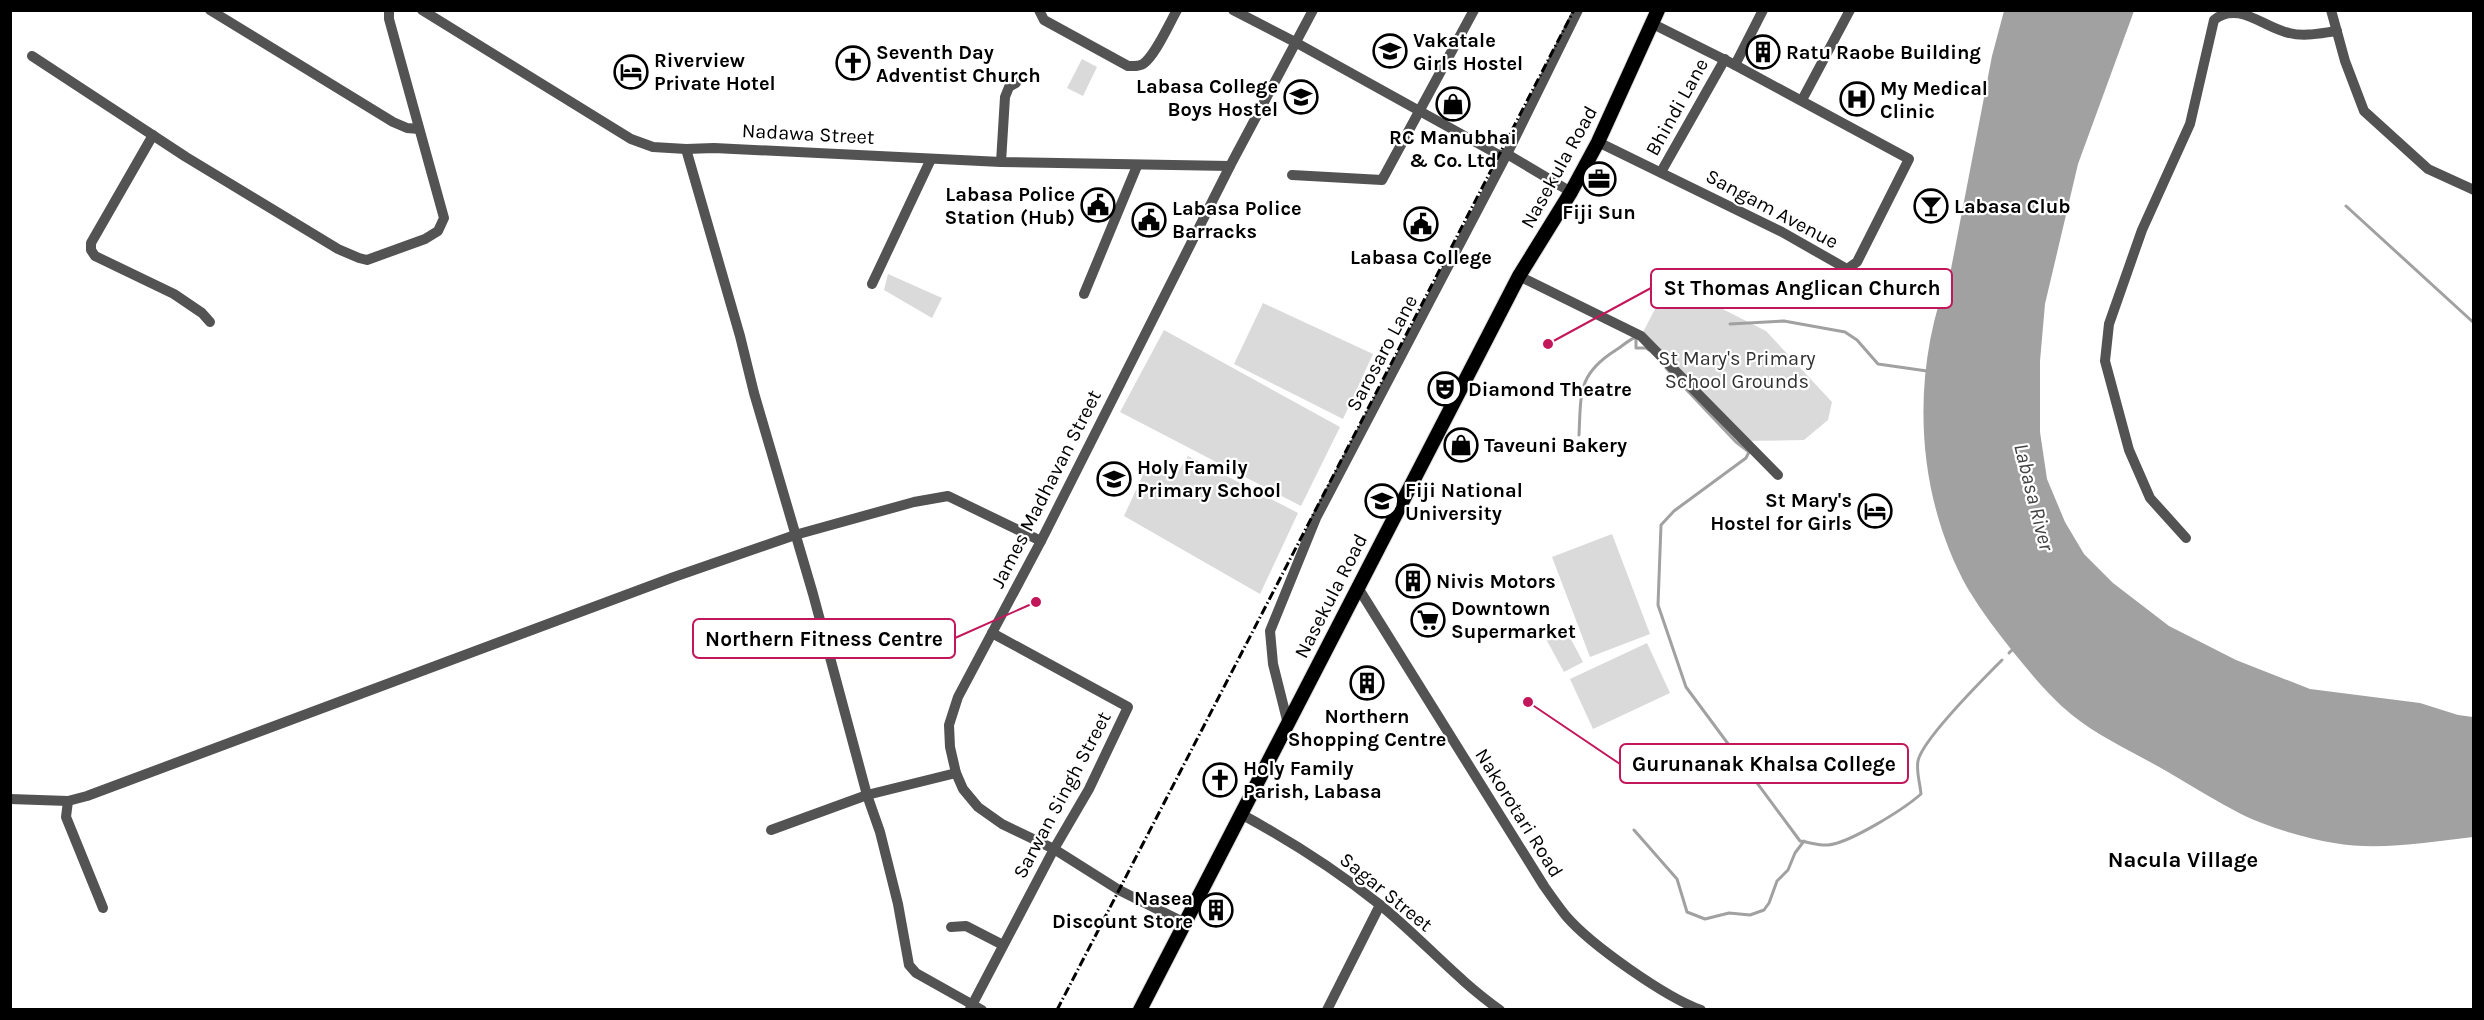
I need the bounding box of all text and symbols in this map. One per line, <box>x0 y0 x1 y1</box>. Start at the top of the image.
place label: Vakatale Girls Hostel <box>1413 29 1523 75</box>
school or university icon: Vakatale Girls Hostel <box>1372 33 1408 69</box>
building icon: Ratu Raobe Building <box>1745 34 1781 70</box>
place label: Seventh Day Adventist Church <box>876 41 1041 87</box>
place label: Ratu Raobe Building <box>1786 41 1981 64</box>
church icon: Seventh Day Adventist Church <box>835 45 871 81</box>
place label: Riverview Private Hotel <box>654 49 776 95</box>
hotel icon: Riverview Private Hotel <box>613 54 649 90</box>
street label: Bhindi Lane <box>1641 54 1713 160</box>
place label: Labasa College Boys Hostel <box>1136 75 1278 121</box>
place label: My Medical Clinic <box>1880 77 1988 123</box>
school or university icon: Labasa College Boys Hostel <box>1283 79 1319 115</box>
hospital icon: My Medical Clinic <box>1839 81 1875 117</box>
shop icon: RC Manubhai & Co. Ltd <box>1435 86 1471 122</box>
street label: Nasekula Road <box>1516 102 1602 232</box>
street label: Nadawa Street <box>741 119 875 149</box>
place label: RC Manubhai & Co. Ltd <box>1389 126 1517 172</box>
office icon: Fiji Sun <box>1581 161 1617 197</box>
street label: Sangam Avenue <box>1702 164 1842 254</box>
place label: Labasa Police Station (Hub) <box>944 183 1075 229</box>
public building icon: Labasa Police Station (Hub) <box>1080 187 1116 223</box>
bar icon: Labasa Club <box>1913 188 1949 224</box>
place label: Labasa Club <box>1954 195 2070 218</box>
place label: Labasa Police Barracks <box>1172 197 1302 243</box>
place label: Fiji Sun <box>1562 201 1636 224</box>
public building icon: Labasa Police Barracks <box>1131 202 1167 238</box>
public building icon: Labasa College <box>1403 206 1439 242</box>
place label: Labasa College <box>1350 246 1492 269</box>
callout: St Thomas Anglican Church <box>1651 269 1952 308</box>
text: St Thomas Anglican Church <box>1663 276 1941 300</box>
street label: Sarosaro Lane <box>1342 291 1422 415</box>
park label: St Mary's Primary School Grounds <box>1658 347 1816 393</box>
theatre icon: Diamond Theatre <box>1427 371 1463 407</box>
place label: Diamond Theatre <box>1468 378 1632 401</box>
street label: James Madhavan Street <box>986 386 1106 592</box>
shop icon: Taveuni Bakery <box>1443 427 1479 463</box>
place label: Taveuni Bakery <box>1484 434 1627 457</box>
water label: Labasa River <box>2009 441 2059 554</box>
place label: Holy Family Primary School <box>1137 456 1281 502</box>
school or university icon: Holy Family Primary School <box>1096 461 1132 497</box>
place label: Fiji National University <box>1405 479 1523 525</box>
school or university icon: Fiji National University <box>1364 483 1400 519</box>
place label: St Mary's Hostel for Girls <box>1710 489 1852 535</box>
hotel icon: St Mary's Hostel for Girls <box>1857 493 1893 529</box>
street label: Nasekula Road <box>1290 530 1372 662</box>
building icon: Nivis Motors <box>1395 563 1431 599</box>
place label: Nivis Motors <box>1436 570 1556 593</box>
place label: Downtown Supermarket <box>1451 597 1576 643</box>
supermarket icon: Downtown Supermarket <box>1410 602 1446 638</box>
callout: Northern Fitness Centre <box>693 619 955 658</box>
text: Northern Fitness Centre <box>705 627 943 651</box>
building icon: Northern Shopping Centre <box>1349 665 1385 701</box>
place label: Northern Shopping Centre <box>1288 705 1446 751</box>
street label: Sarwan Singh Street <box>1008 707 1116 882</box>
street label: Nakorotari Road <box>1470 744 1568 882</box>
callout: Gurunanak Khalsa College <box>1620 744 1908 783</box>
text: Gurunanak Khalsa College <box>1632 752 1896 776</box>
place label: Holy Family Parish, Labasa <box>1243 757 1382 803</box>
church icon: Holy Family Parish, Labasa <box>1202 762 1238 798</box>
district label: Nacula Village <box>2108 847 2258 873</box>
street label: Sagar Street <box>1335 848 1437 937</box>
place label: Nasea Discount Store <box>1052 887 1193 933</box>
building icon: Nasea Discount Store <box>1198 892 1234 928</box>

